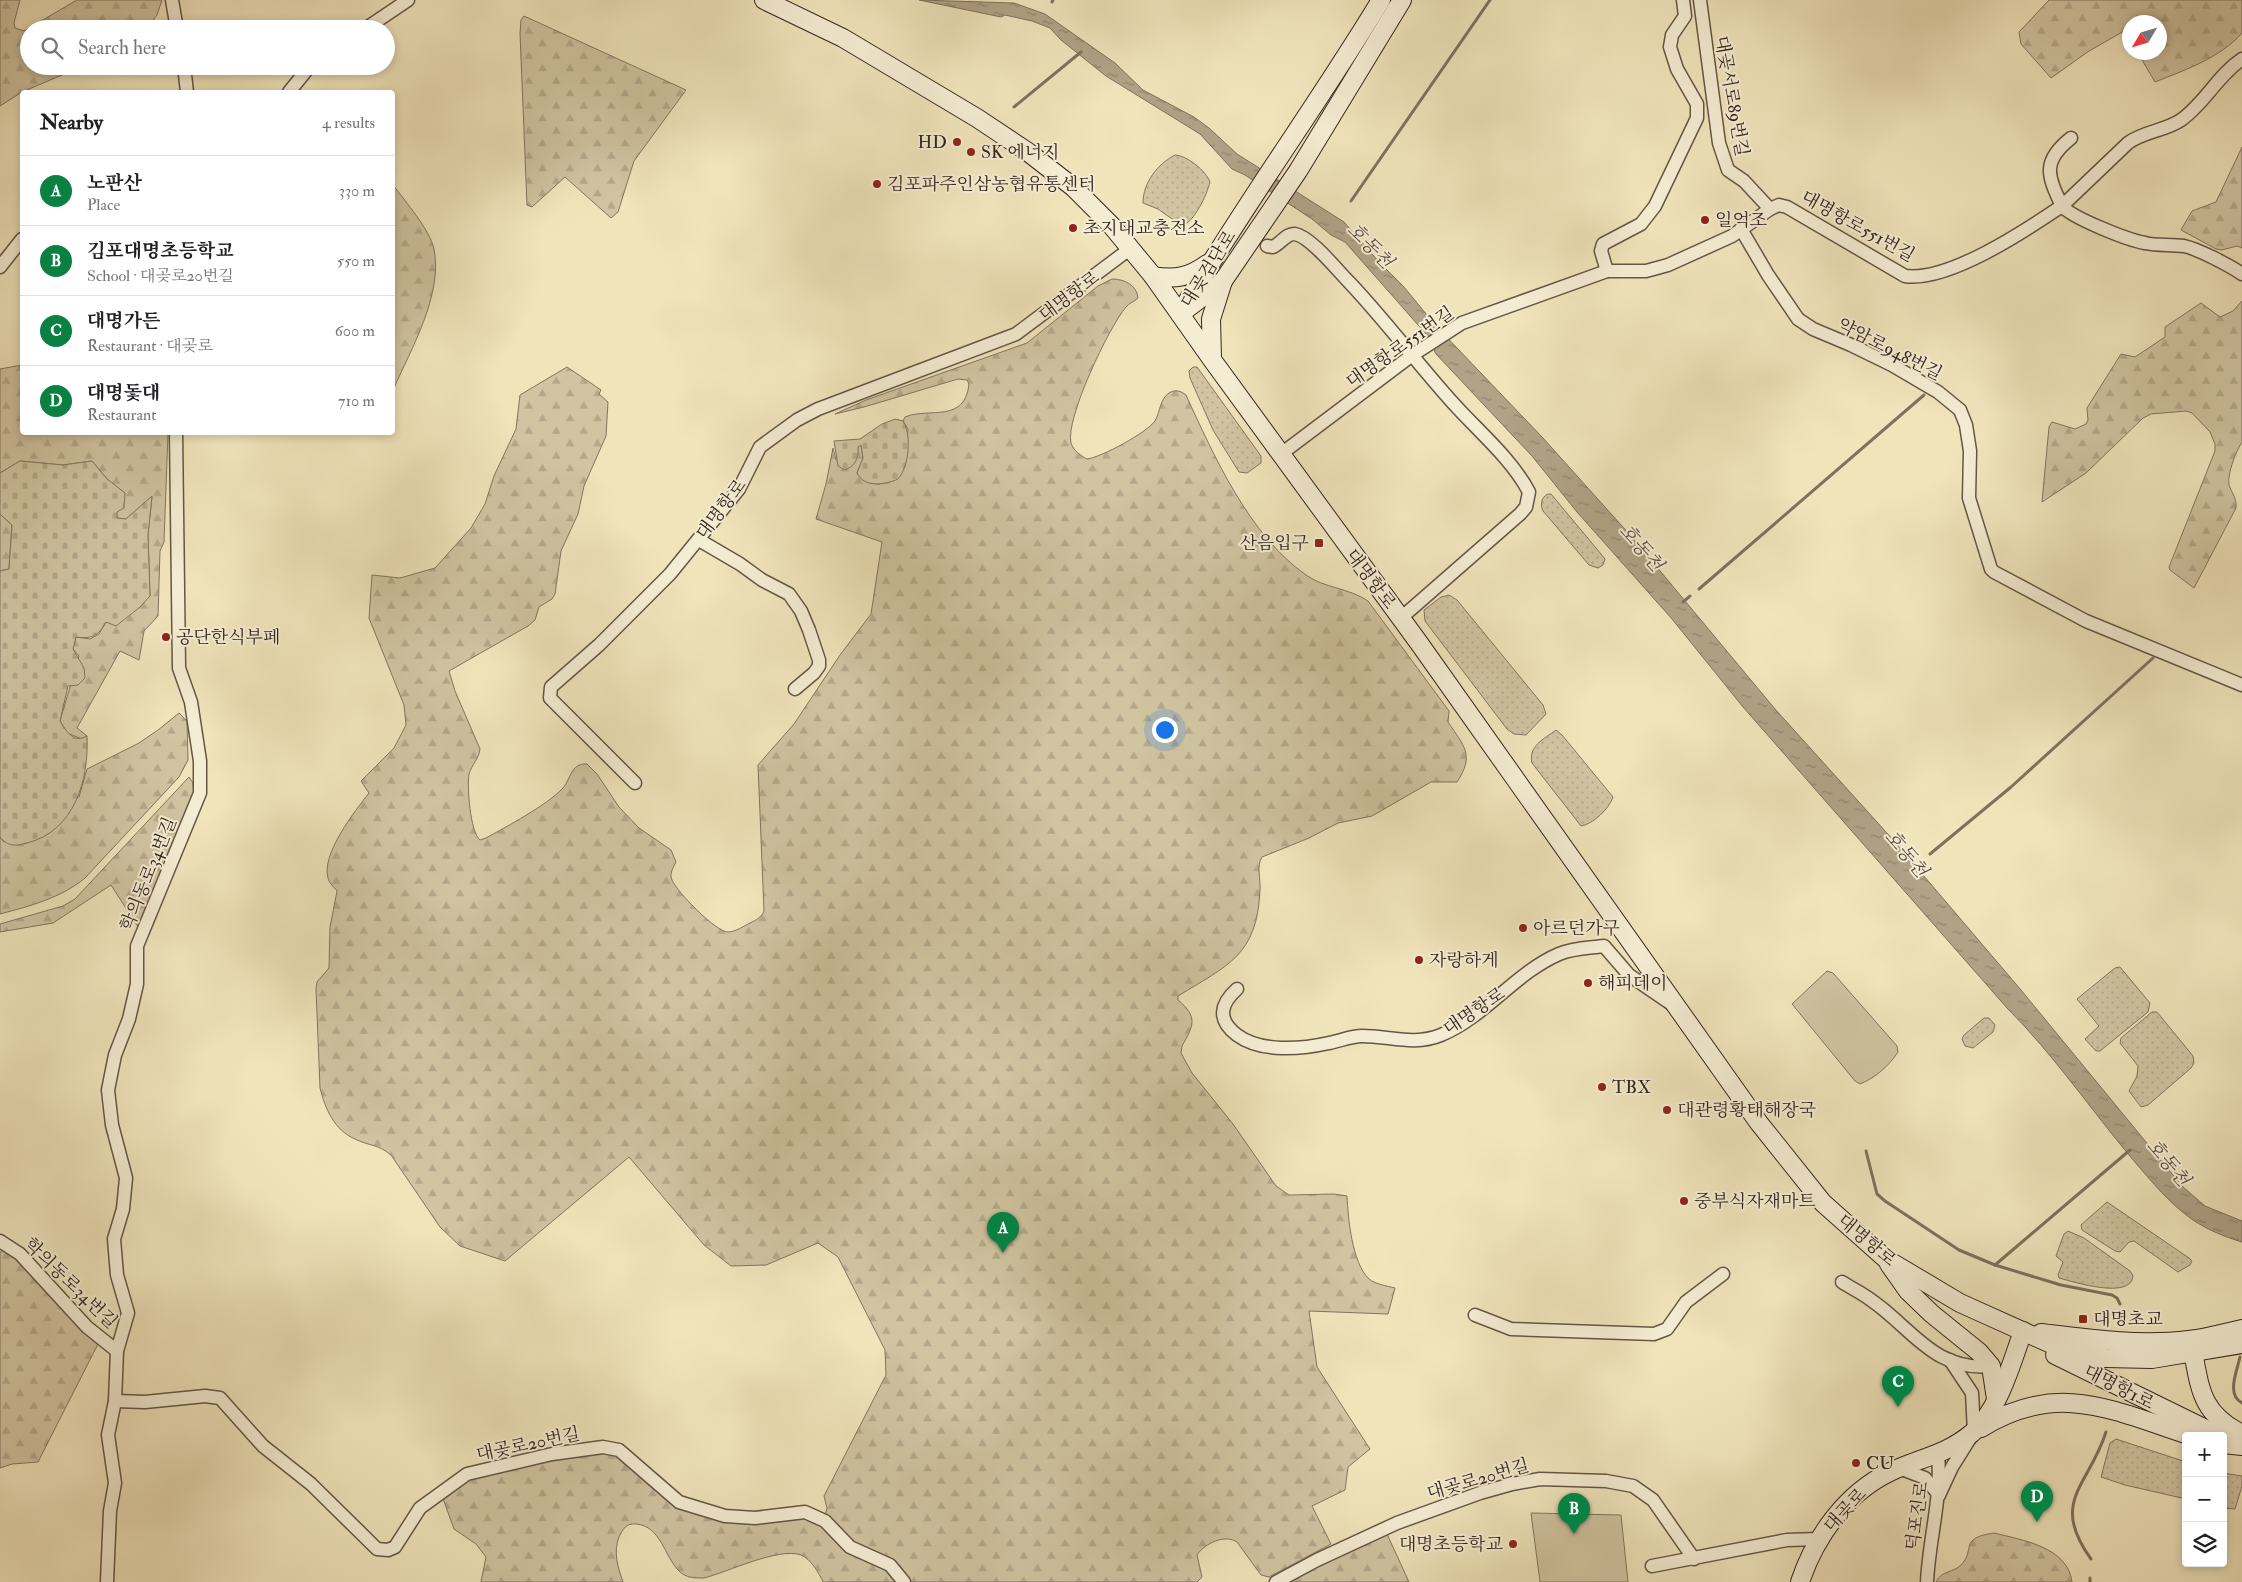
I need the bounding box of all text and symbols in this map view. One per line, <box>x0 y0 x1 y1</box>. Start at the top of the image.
north arrow <box>2122 15 2167 60</box>
search box <box>20 20 395 75</box>
icon: search <box>38 34 66 62</box>
street label: 대곶서로89번길 <box>1710 34 1753 158</box>
text: Search here <box>78 36 166 60</box>
text: Nearby <box>40 109 103 136</box>
text: 4 results <box>322 113 375 133</box>
place label: HD <box>918 131 947 154</box>
marker: HD <box>951 136 963 148</box>
place label: SK 에너지 <box>981 141 1060 164</box>
marker: SK 에너지 <box>965 146 977 158</box>
text: 노판산 <box>87 171 142 195</box>
place label: 김포파주인삼농협유통센터 <box>887 173 1096 196</box>
marker: 김포파주인삼농협유통센터 <box>871 178 883 190</box>
text: A <box>51 181 61 201</box>
text: 330 m <box>339 181 375 201</box>
street label: 대명항로551번길 <box>1797 186 1919 267</box>
text: Place <box>87 195 120 215</box>
place label: 일억조 <box>1715 209 1767 232</box>
marker: 일억조 <box>1699 214 1711 226</box>
place label: 초지대교충전소 <box>1083 217 1205 240</box>
water label: 호동천 <box>1342 218 1399 275</box>
marker: 초지대교충전소 <box>1067 222 1079 234</box>
street label: 대곶검단로 <box>1176 226 1241 312</box>
text: 김포대명초등학교 <box>87 239 234 263</box>
text: B <box>51 251 61 271</box>
text: 550 m <box>337 251 375 271</box>
text: School · 대곶로20번길 <box>87 266 234 286</box>
street label: 대명항로 <box>1035 266 1104 327</box>
street label: 대명항로551번길 <box>1342 302 1459 393</box>
text: 대명가든 <box>87 309 160 333</box>
street label: 약암로948번길 <box>1834 313 1946 386</box>
text: C <box>50 321 62 341</box>
text: 600 m <box>335 321 375 341</box>
text: Restaurant · 대곶로 <box>87 336 213 356</box>
text: 대명돛대 <box>87 381 160 405</box>
text: D <box>49 391 63 411</box>
text: 710 m <box>338 391 375 411</box>
text: Restaurant <box>87 405 156 425</box>
street label: 대명항로 <box>691 475 752 544</box>
water label: 호동천 <box>1614 519 1669 578</box>
place label: 산음입구 <box>1239 532 1309 555</box>
marker: 산음입구 <box>1313 537 1325 549</box>
street label: 대명항로 <box>1340 545 1401 614</box>
place label: 공단한식부페 <box>176 626 280 649</box>
marker: 공단한식부페 <box>160 631 172 643</box>
your location <box>1152 717 1178 743</box>
street label: 학의동로34번길 <box>115 814 182 935</box>
water label: 호동천 <box>1879 825 1934 884</box>
place label: 아르던가구 <box>1533 917 1620 940</box>
marker: 아르던가구 <box>1517 922 1529 934</box>
place label: 자랑하게 <box>1429 949 1499 972</box>
marker: 자랑하게 <box>1413 954 1425 966</box>
place label: 해피데이 <box>1598 972 1668 995</box>
marker: 해피데이 <box>1582 977 1594 989</box>
street label: 대명항로 <box>1439 982 1510 1040</box>
place label: TBX <box>1612 1076 1651 1099</box>
marker: TBX <box>1596 1081 1608 1093</box>
place label: 대관령황태해장국 <box>1677 1099 1816 1122</box>
marker: 대관령황태해장국 <box>1661 1104 1673 1116</box>
water label: 호동천 <box>2141 1134 2196 1193</box>
place label: 중부식자재마트 <box>1694 1190 1816 1213</box>
marker: 중부식자재마트 <box>1678 1195 1690 1207</box>
street label: 대명항로 <box>1833 1209 1901 1272</box>
pin: A <box>987 1212 1019 1253</box>
street label: 학의동로34번길 <box>19 1233 122 1334</box>
place label: 대명초교 <box>2093 1308 2163 1331</box>
marker: 대명초교 <box>2077 1313 2089 1325</box>
street label: 대명항1로 <box>2080 1360 2158 1415</box>
pin: C <box>1882 1366 1914 1407</box>
street label: 대곶로20번길 <box>474 1422 582 1467</box>
map controls <box>2182 1432 2227 1567</box>
button: + <box>2182 1432 2227 1477</box>
place label: CU <box>1866 1452 1894 1475</box>
street label: 대곶로20번길 <box>1424 1454 1532 1505</box>
marker: CU <box>1850 1457 1862 1469</box>
button: − <box>2182 1477 2227 1522</box>
street label: 덕포진로 <box>1901 1480 1934 1552</box>
pin: D <box>2021 1481 2053 1522</box>
street label: 대곶로 <box>1819 1483 1872 1537</box>
pin: B <box>1558 1493 1590 1534</box>
button: layers <box>2182 1522 2227 1567</box>
place label: 대명초등학교 <box>1399 1533 1504 1556</box>
marker: 대명초등학교 <box>1507 1538 1519 1550</box>

